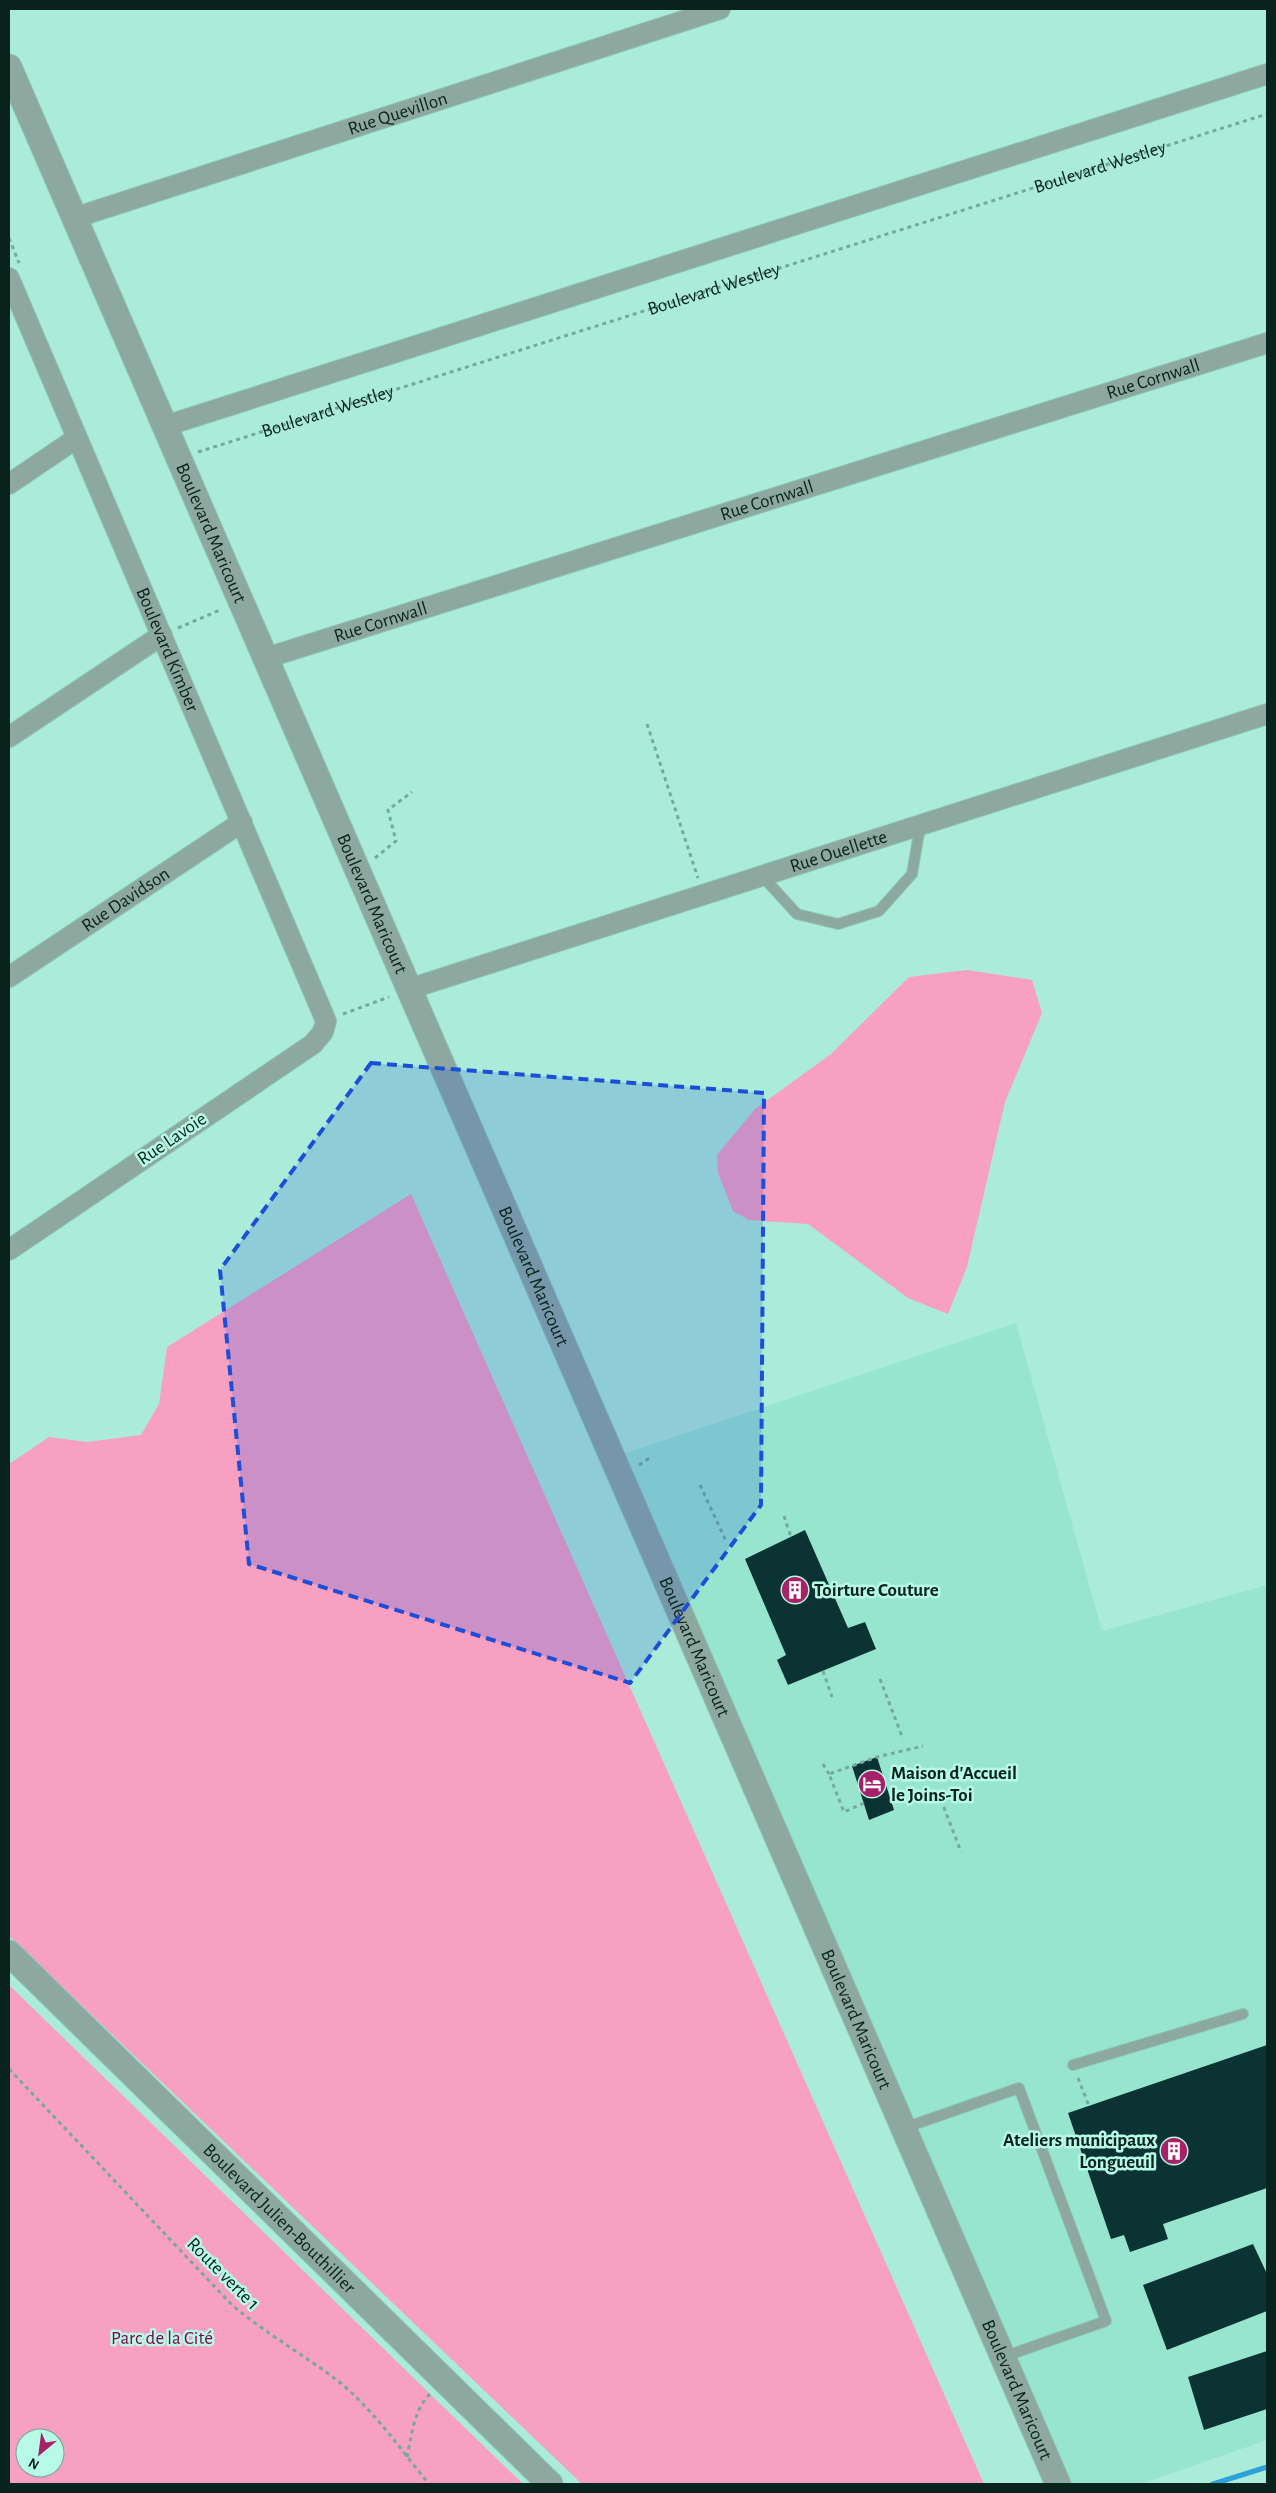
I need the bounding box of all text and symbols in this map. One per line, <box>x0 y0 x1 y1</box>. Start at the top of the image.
street label: Rue Quevillon <box>345 88 450 138</box>
street label: Boulevard Westley <box>1032 137 1168 197</box>
street label: Boulevard Westley <box>645 259 782 319</box>
street label: Rue Cornwall <box>1104 355 1202 402</box>
street label: Boulevard Westley <box>259 381 396 441</box>
street label: Boulevard Maricourt <box>173 460 250 606</box>
street label: Rue Cornwall <box>718 477 816 524</box>
street label: Boulevard Kimber <box>133 585 202 714</box>
street label: Rue Cornwall <box>331 598 429 646</box>
street label: Rue Ouellette <box>787 827 889 876</box>
street label: Boulevard Maricourt <box>333 831 411 976</box>
street label: Rue Davidson <box>78 864 173 935</box>
street label: Rue Lavoie <box>134 1109 210 1169</box>
street label: Boulevard Maricourt <box>495 1203 572 1349</box>
street label: Boulevard Maricourt <box>656 1574 733 1719</box>
building icon: Toirture Couture <box>780 1575 810 1605</box>
place label: Toirture Couture <box>814 1581 939 1600</box>
place label: Maison d'Accueil le Joins-Toi <box>891 1764 1017 1805</box>
hotel icon: Maison d'Accueil le Joins-Toi <box>857 1769 887 1799</box>
street label: Boulevard Maricourt <box>818 1946 895 2092</box>
place label: Ateliers municipaux Longueuil <box>1003 2131 1155 2172</box>
building icon: Ateliers municipaux Longueuil <box>1159 2136 1189 2166</box>
street label: Boulevard Julien-Bouthillier <box>200 2140 359 2297</box>
street label: Route verte 1 <box>183 2234 263 2314</box>
street label: Boulevard Maricourt <box>978 2317 1056 2462</box>
park label: Parc de la Cité <box>111 2329 213 2348</box>
north arrow <box>15 2428 65 2478</box>
text: N <box>27 2455 42 2472</box>

